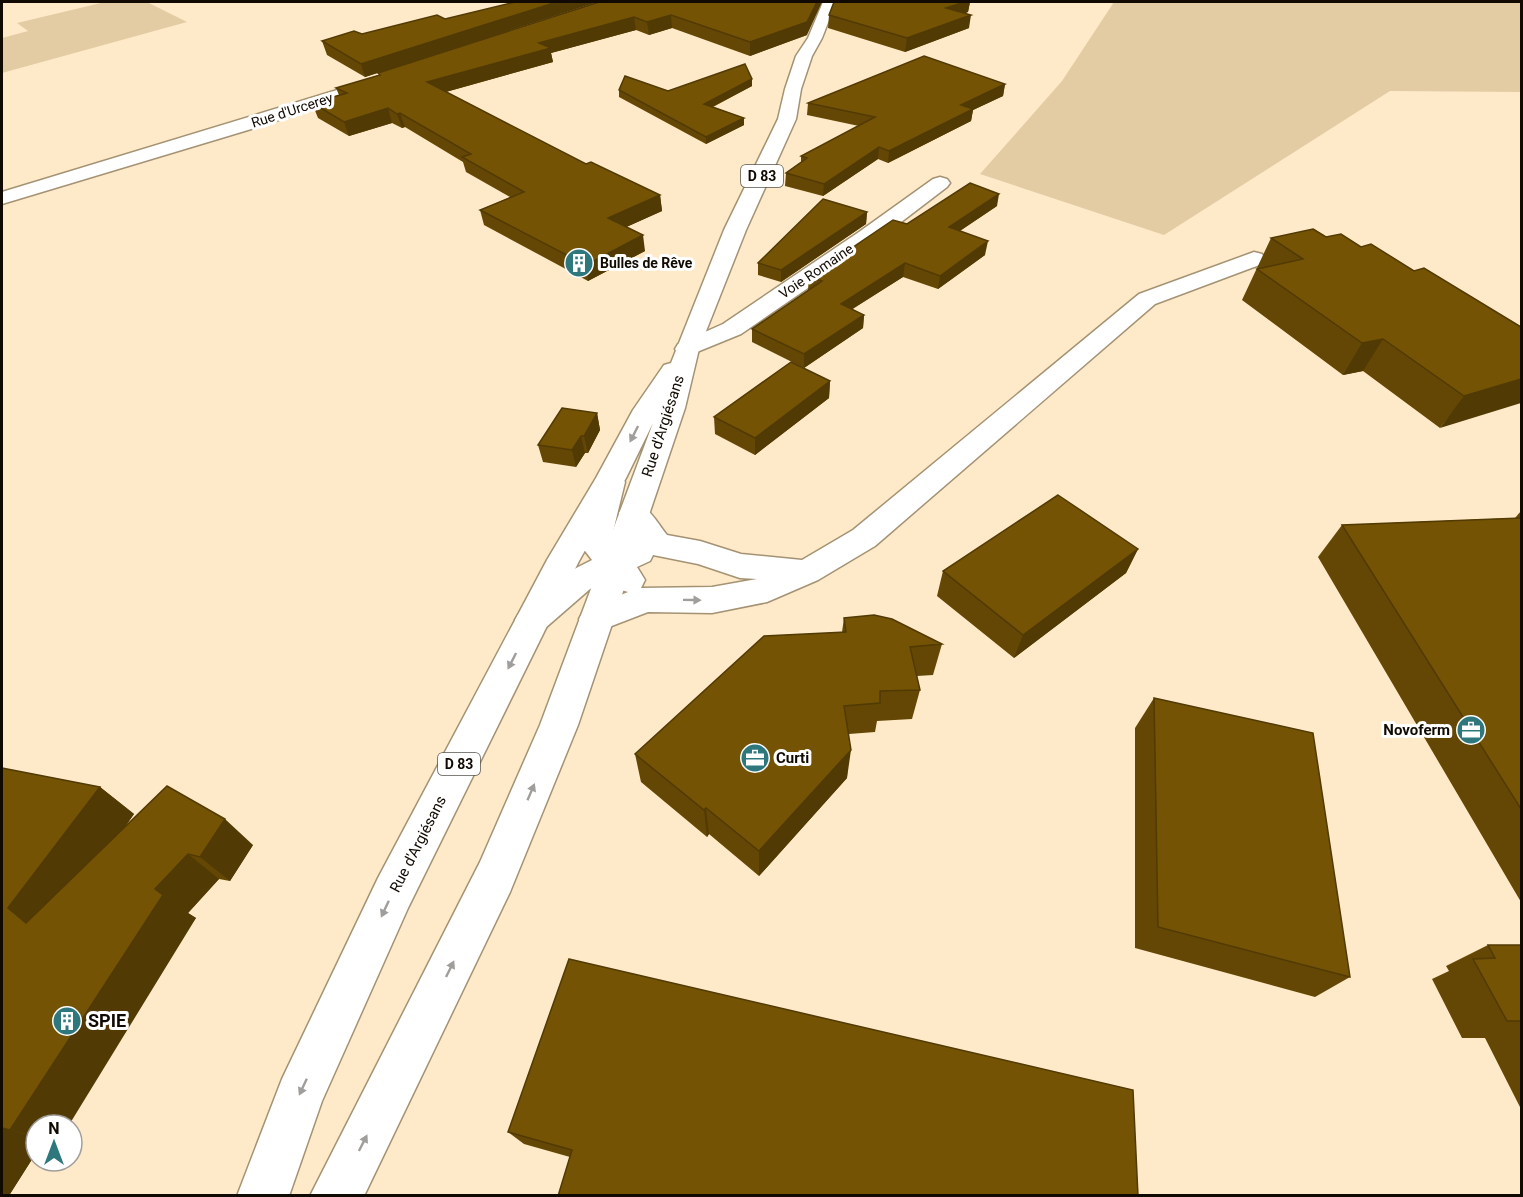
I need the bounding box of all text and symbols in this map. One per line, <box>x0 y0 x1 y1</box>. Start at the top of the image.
street label: Rue d'Urcerey <box>249 89 335 131</box>
road number: D 83 <box>741 165 783 187</box>
street label: Voie Romaine <box>776 240 856 302</box>
building icon: Bulles de Rêve <box>563 247 595 279</box>
place label: Bulles de Rêve <box>600 255 693 271</box>
street label: Rue d'Argiésans <box>638 373 688 479</box>
one-way arrow <box>629 425 638 442</box>
one-way arrow <box>683 595 702 605</box>
one-way arrow <box>507 652 517 670</box>
office icon: Novoferm <box>1455 714 1487 746</box>
place label: Novoferm <box>1383 721 1450 739</box>
office icon: Curti <box>739 742 771 774</box>
place label: Curti <box>776 749 809 767</box>
road number: D 83 <box>438 753 480 775</box>
one-way arrow <box>526 782 536 800</box>
street label: Rue d'Argiésans <box>386 793 450 895</box>
one-way arrow <box>380 901 390 919</box>
one-way arrow <box>446 961 455 978</box>
building icon: SPIE <box>51 1005 83 1037</box>
place label: SPIE <box>88 1010 126 1031</box>
one-way arrow <box>299 1078 308 1095</box>
north arrow <box>24 1113 84 1173</box>
text: N <box>48 1119 60 1138</box>
one-way arrow <box>358 1135 367 1152</box>

